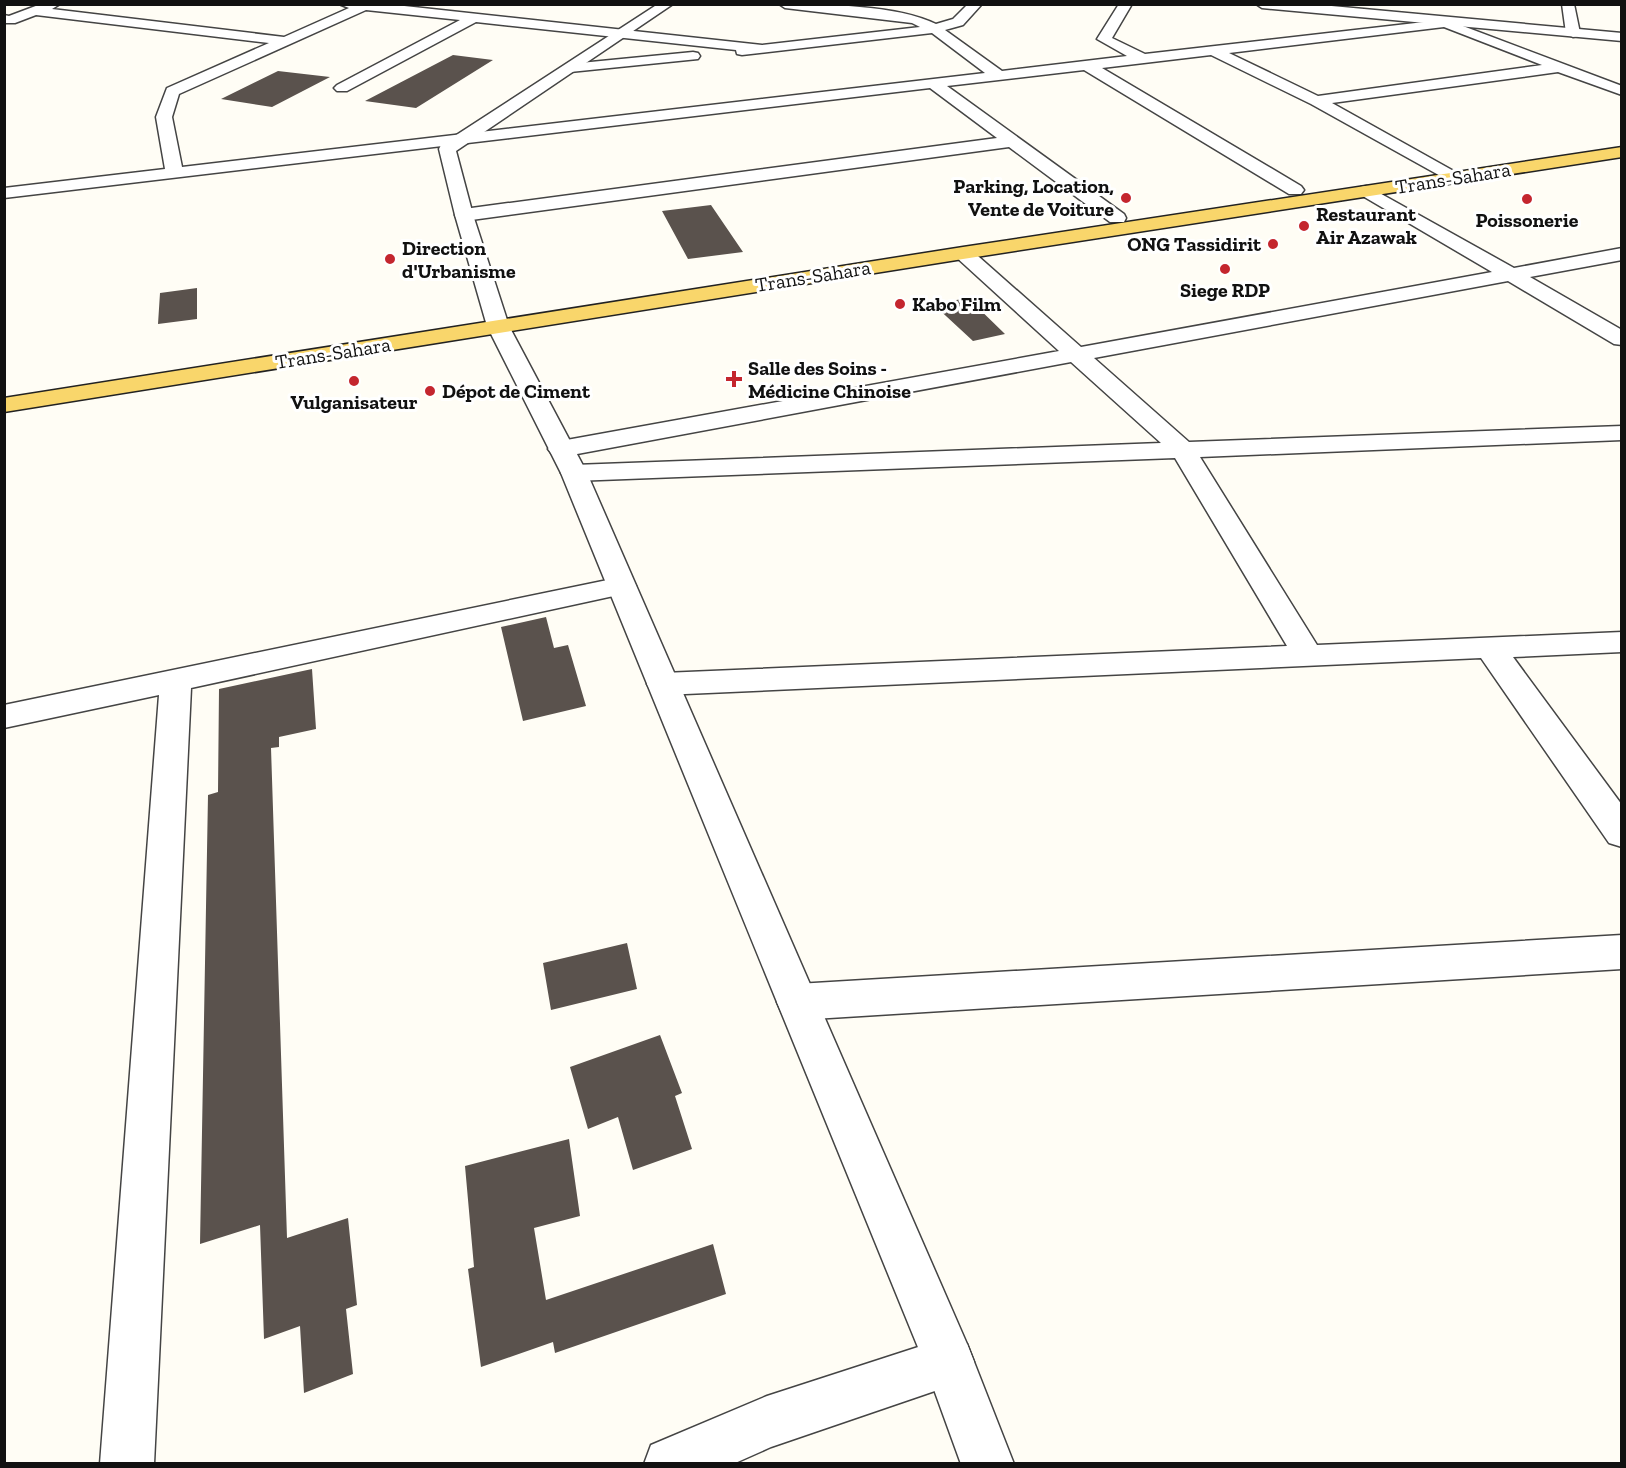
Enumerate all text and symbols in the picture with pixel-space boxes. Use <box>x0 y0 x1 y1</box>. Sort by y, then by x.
street label: Trans-Sahara <box>1394 157 1513 199</box>
place label: Parking, Location, Vente de Voiture <box>953 174 1114 221</box>
marker: Parking, Location, Vente de Voiture <box>1119 191 1133 205</box>
marker: Poissonerie <box>1520 192 1534 206</box>
place label: Restaurant Air Azawak <box>1316 202 1417 249</box>
place label: Poissonerie <box>1476 208 1579 232</box>
marker: Restaurant Air Azawak <box>1297 219 1311 233</box>
place label: ONG Tassidirit <box>1127 232 1262 256</box>
place label: Direction d'Urbanisme <box>402 236 516 283</box>
marker: ONG Tassidirit <box>1266 237 1280 251</box>
marker: Direction d'Urbanisme <box>383 252 397 266</box>
street label: Trans-Sahara <box>754 255 873 297</box>
marker: Siege RDP <box>1218 262 1232 276</box>
place label: Siege RDP <box>1180 278 1270 302</box>
place label: Kabo Film <box>912 292 1002 316</box>
marker: Kabo Film <box>893 297 907 311</box>
street label: Trans-Sahara <box>274 332 393 374</box>
place label: Salle des Soins - Médicine Chinoise <box>748 356 911 403</box>
marker: Salle des Soins - Médicine Chinoise <box>725 370 743 388</box>
marker: Vulganisateur <box>347 374 361 388</box>
place label: Dépot de Ciment <box>442 379 591 403</box>
marker: Dépot de Ciment <box>423 384 437 398</box>
place label: Vulganisateur <box>290 390 418 414</box>

